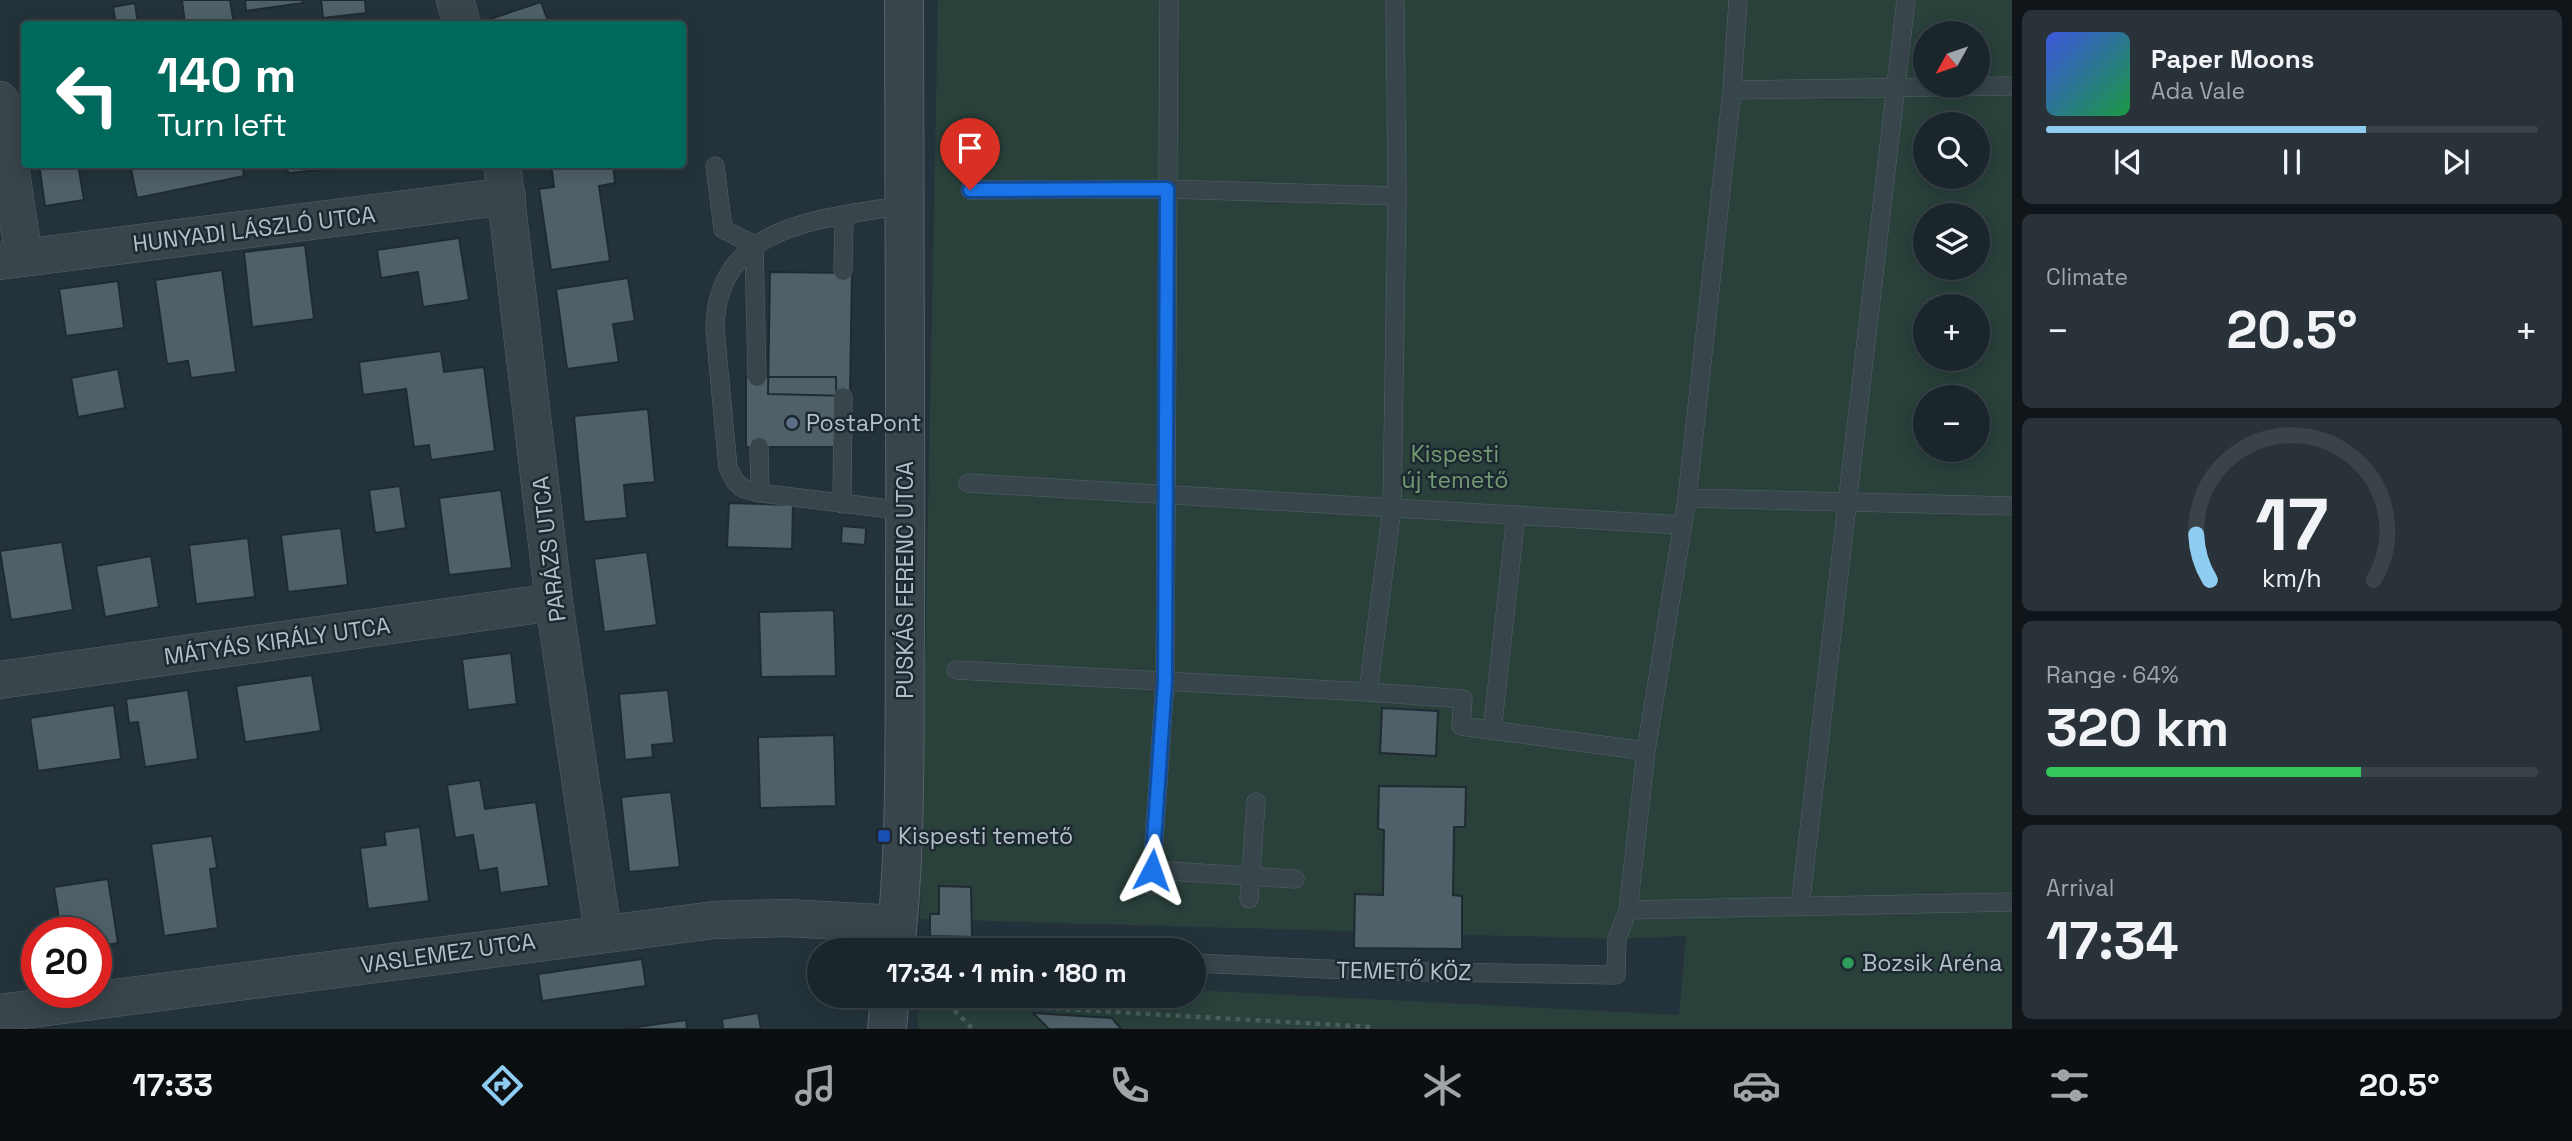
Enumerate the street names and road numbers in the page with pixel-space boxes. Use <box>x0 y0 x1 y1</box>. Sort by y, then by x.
street label: HUNYADI LÁSZLÓ UTCA <box>131 199 377 259</box>
street label: PUSKÁS FERENC UTCA <box>890 461 920 699</box>
street label: PARÁZS UTCA <box>525 475 573 623</box>
street label: MÁTYÁS KIRÁLY UTCA <box>162 610 392 672</box>
street label: VASLEMEZ UTCA <box>359 926 537 980</box>
street label: TEMETŐ KÖZ <box>1336 955 1472 987</box>

